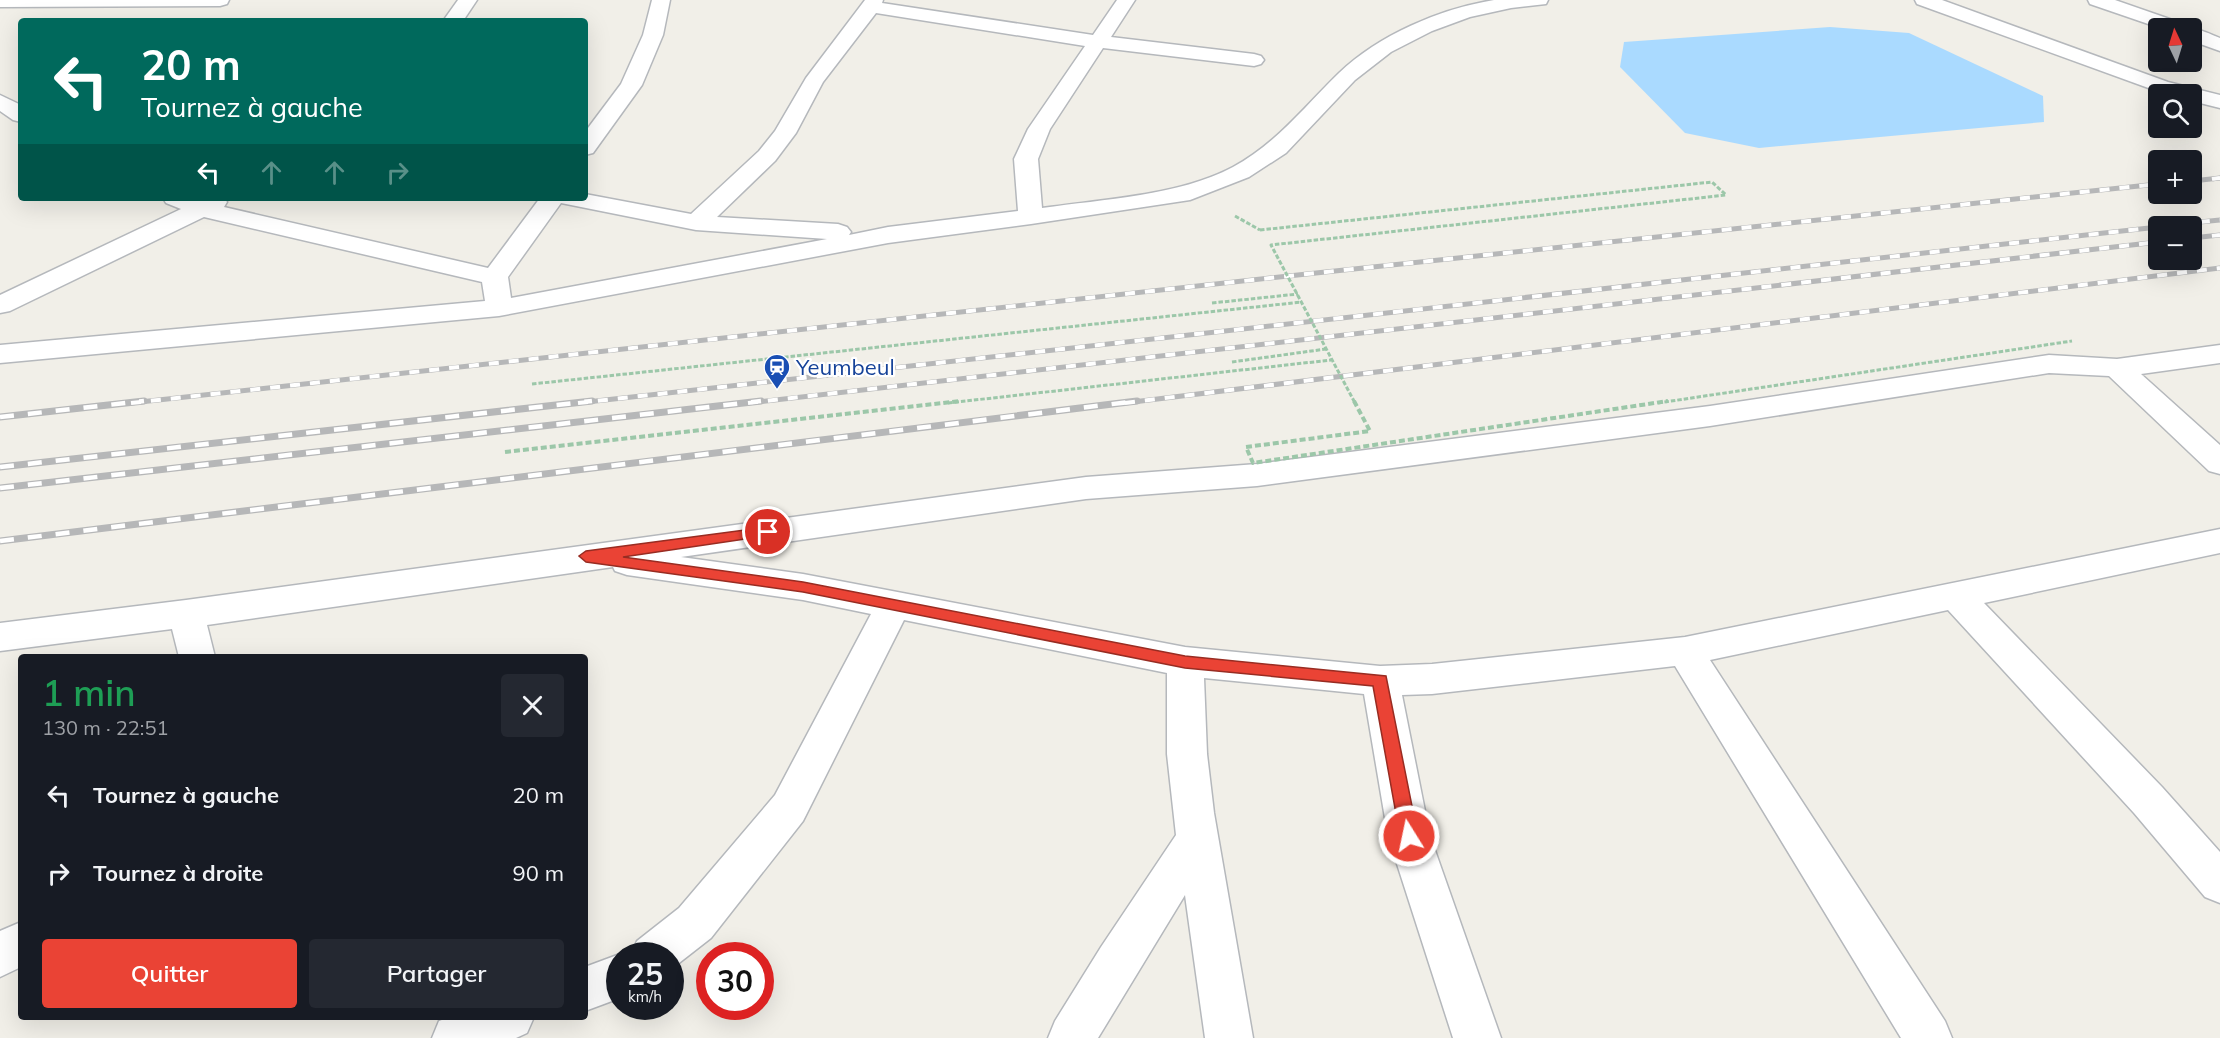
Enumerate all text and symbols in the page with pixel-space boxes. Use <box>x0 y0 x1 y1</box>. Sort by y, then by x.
north arrow <box>2148 18 2202 72</box>
map controls <box>2148 18 2202 270</box>
text: 20 m <box>141 38 241 91</box>
icon: left <box>42 42 120 120</box>
button: search <box>2148 84 2202 138</box>
text: Tournez à gauche <box>141 90 363 124</box>
button: + <box>2148 150 2202 204</box>
icon: left <box>192 156 225 189</box>
icon: ahead <box>255 156 288 189</box>
icon: ahead <box>318 156 351 189</box>
icon: right <box>381 156 414 189</box>
button: − <box>2148 216 2202 270</box>
station icon: Yeumbeul <box>762 352 792 390</box>
place label: Yeumbeul <box>795 353 895 381</box>
pin <box>742 506 793 557</box>
icon: arrive <box>751 515 784 548</box>
text: 1 min <box>42 670 136 715</box>
button: close <box>501 674 564 737</box>
text: 130 m · 22:51 <box>42 715 168 740</box>
icon: left <box>42 779 75 812</box>
text: Tournez à gauche <box>93 781 279 809</box>
text: 20 m <box>513 781 564 809</box>
position arrow <box>1377 804 1441 868</box>
icon: right <box>42 857 75 890</box>
text: Tournez à droite <box>93 859 263 887</box>
text: 90 m <box>513 859 564 887</box>
button: Quitter <box>42 939 297 1008</box>
button: Partager <box>309 939 564 1008</box>
speed limit sign: 30 <box>696 942 774 1020</box>
text: 25 <box>627 955 663 993</box>
text: km/h <box>628 987 662 1006</box>

